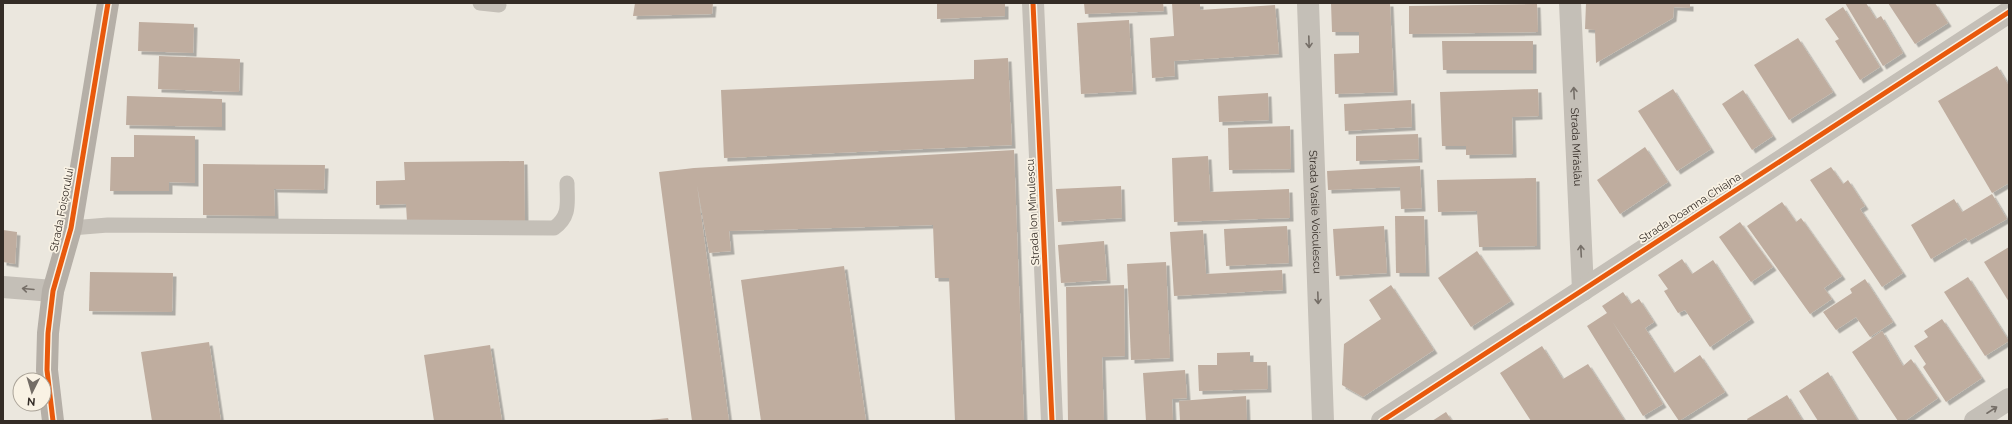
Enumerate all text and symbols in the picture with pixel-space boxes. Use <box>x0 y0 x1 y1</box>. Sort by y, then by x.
one-way arrow <box>1305 35 1313 48</box>
one-way arrow <box>1570 87 1577 100</box>
street label: Strada Mirăslău <box>1568 107 1585 186</box>
street label: Strada Vasile Voiculescu <box>1307 150 1324 274</box>
street label: Strada Ion Minulescu <box>1024 158 1042 266</box>
street label: Strada Foișorului <box>48 167 76 253</box>
street label: Strada Doamna Chiajna <box>1637 170 1743 246</box>
one-way arrow <box>1577 245 1584 258</box>
one-way arrow <box>22 286 35 293</box>
one-way arrow <box>1315 291 1322 304</box>
north arrow <box>12 372 52 412</box>
text: N <box>26 395 36 408</box>
one-way arrow <box>1986 406 1997 414</box>

